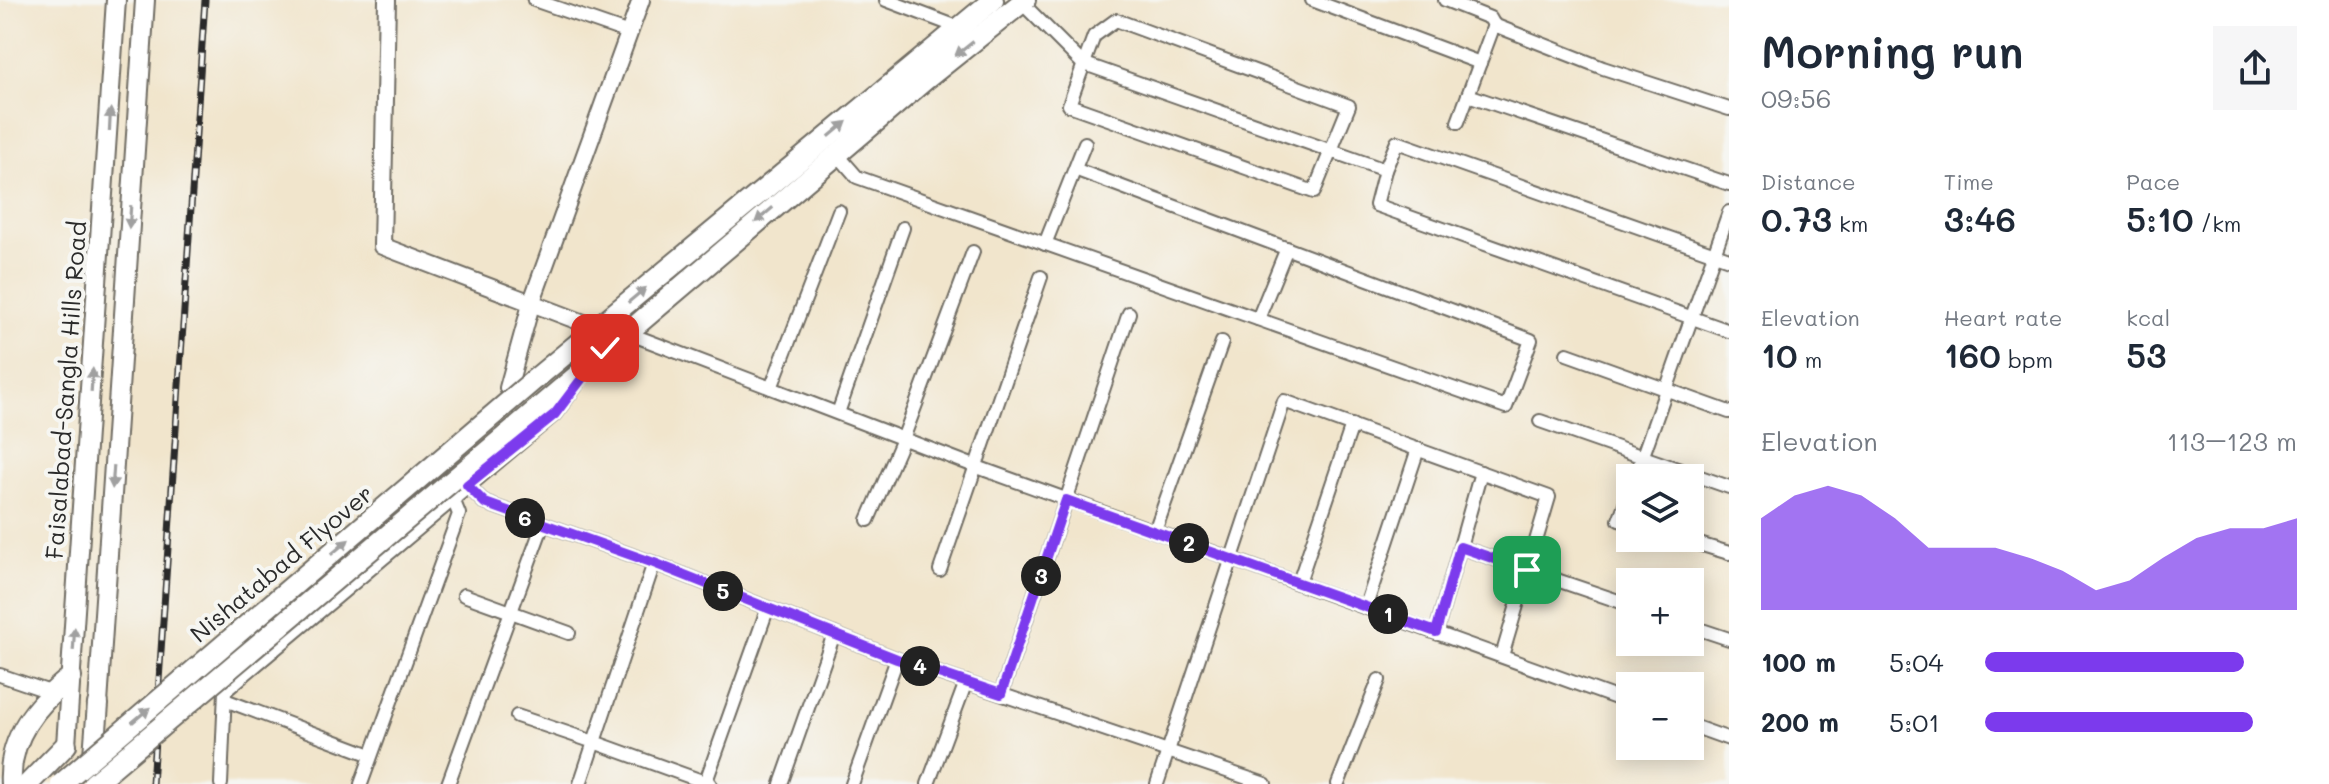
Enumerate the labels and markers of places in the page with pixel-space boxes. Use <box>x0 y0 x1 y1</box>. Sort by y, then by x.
pin <box>571 314 639 382</box>
pin: 6 <box>505 498 545 538</box>
pin: 2 <box>1169 523 1209 563</box>
pin <box>1493 536 1561 604</box>
pin: 3 <box>1021 556 1061 596</box>
pin: 5 <box>703 571 743 611</box>
pin: 1 <box>1368 594 1408 634</box>
pin: 4 <box>900 646 940 686</box>

